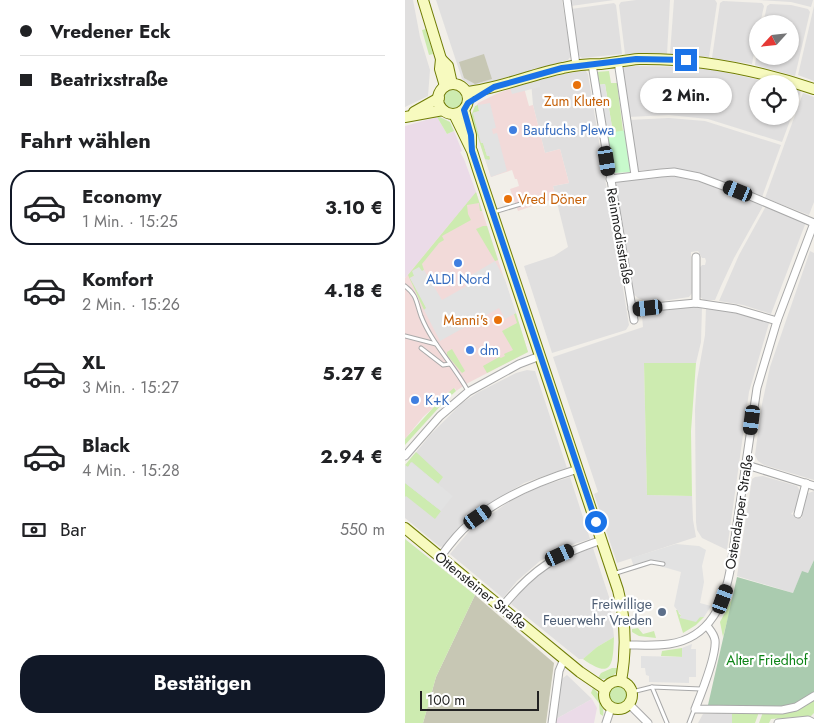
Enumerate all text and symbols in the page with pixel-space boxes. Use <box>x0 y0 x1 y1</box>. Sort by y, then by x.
north arrow <box>749 15 799 65</box>
map controls <box>749 15 799 125</box>
text: Vredener Eck <box>50 18 171 45</box>
route end <box>675 49 697 71</box>
text: Beatrixstraße <box>50 66 168 93</box>
button: locate <box>749 75 799 125</box>
callout: 2 Min. <box>640 78 732 112</box>
marker: Zum Kluten <box>571 79 583 91</box>
text: 2 Min. <box>662 84 710 107</box>
place label: Zum Kluten <box>544 91 610 111</box>
place label: Baufuchs Plewa <box>523 120 614 140</box>
text: Fahrt wählen <box>20 124 151 156</box>
marker: Baufuchs Plewa <box>507 124 519 136</box>
car <box>597 145 616 177</box>
car <box>721 178 754 204</box>
text: Economy <box>82 183 162 210</box>
icon: car <box>22 185 67 230</box>
street label: Reinmodisstraße <box>602 186 638 286</box>
place label: Vred Döner <box>518 189 587 209</box>
marker: Vred Döner <box>502 193 514 205</box>
text: 3.10 € <box>325 194 383 221</box>
text: 1 Min. · 15:25 <box>82 210 178 233</box>
marker: ALDI Nord <box>452 257 464 269</box>
text: Komfort <box>82 266 153 293</box>
icon: car <box>22 268 67 313</box>
place label: ALDI Nord <box>426 269 490 289</box>
text: 4.18 € <box>324 277 383 304</box>
text: 2 Min. · 15:26 <box>82 293 180 316</box>
car <box>632 299 663 317</box>
place label: Manni's <box>443 310 488 330</box>
marker: Manni's <box>492 314 504 326</box>
place label: dm <box>480 340 499 360</box>
marker: dm <box>464 344 476 356</box>
text: XL <box>82 349 105 376</box>
icon: car <box>22 351 67 396</box>
text: 5.27 € <box>323 360 383 387</box>
text: 3 Min. · 15:27 <box>82 376 179 399</box>
place label: K+K <box>425 390 450 410</box>
marker: K+K <box>409 394 421 406</box>
car <box>742 404 761 436</box>
text: Black <box>82 432 130 459</box>
icon: car <box>22 434 67 479</box>
text: 2.94 € <box>320 443 383 470</box>
street label: Ostendarper Straße <box>720 453 758 571</box>
text: 4 Min. · 15:28 <box>82 459 180 482</box>
car <box>461 502 494 532</box>
route start <box>585 511 607 533</box>
icon: cash <box>20 516 48 544</box>
text: Bar <box>60 516 86 543</box>
text: 550 m <box>340 518 385 541</box>
car <box>543 542 576 568</box>
street label: Ottensteiner Straße <box>431 547 531 633</box>
car <box>710 582 735 616</box>
place label: Freiwillige Feuerwehr Vreden <box>543 594 652 630</box>
marker: Freiwillige Feuerwehr Vreden <box>656 606 668 618</box>
park label: Alter Friedhof <box>726 650 809 670</box>
button: Bestätigen <box>20 655 385 713</box>
scale bar <box>420 688 539 711</box>
text: 100 m <box>427 690 465 710</box>

